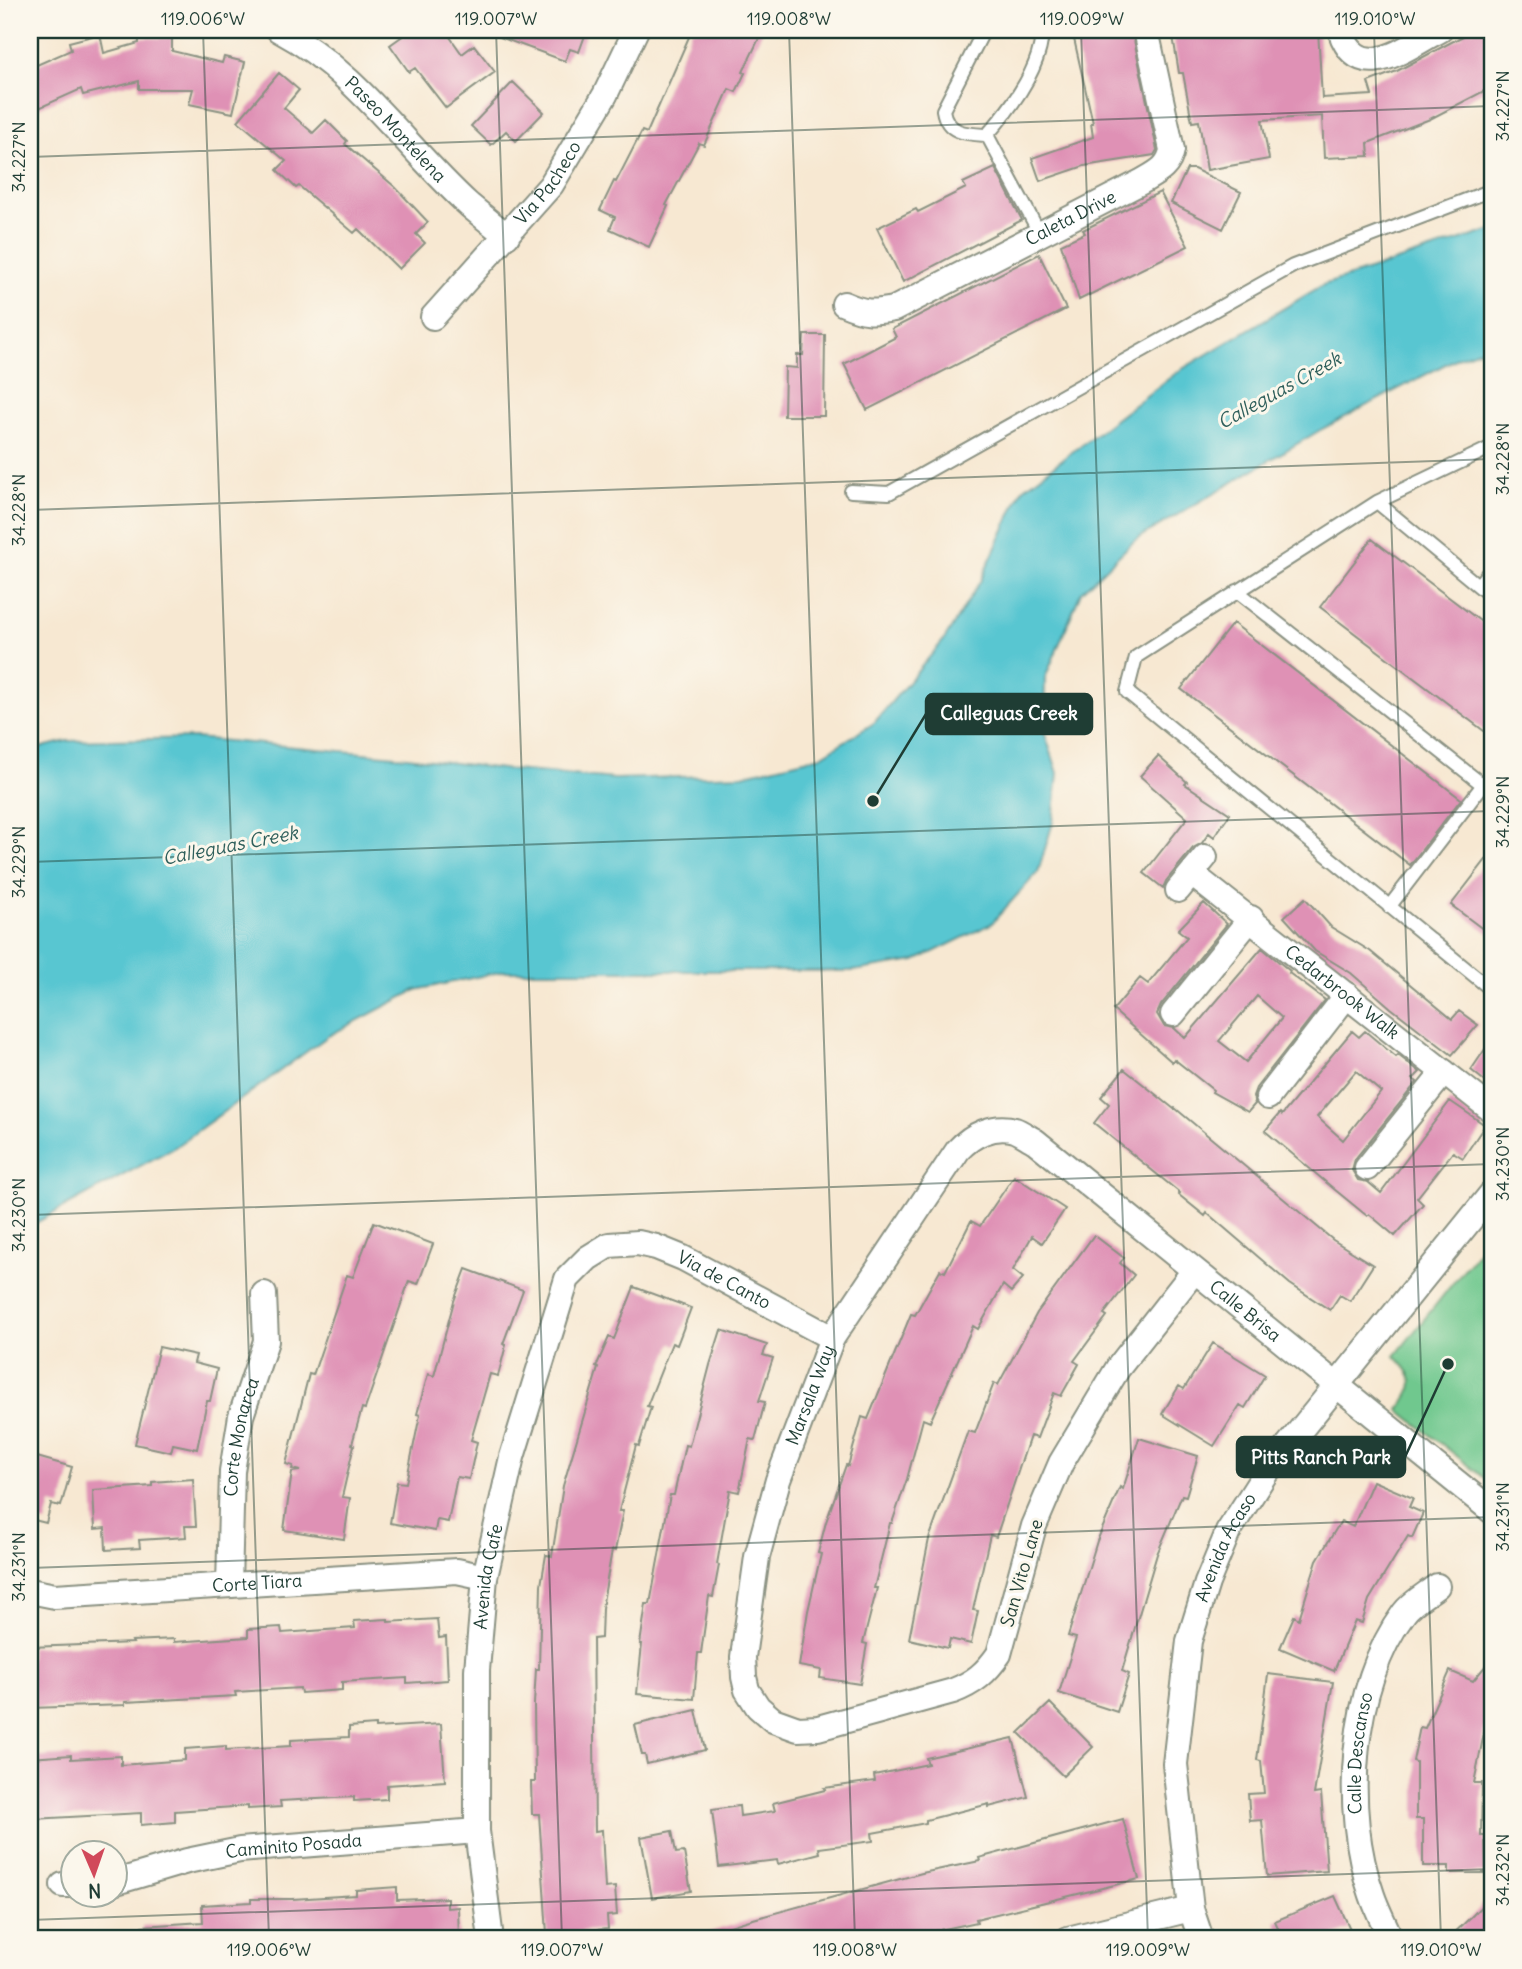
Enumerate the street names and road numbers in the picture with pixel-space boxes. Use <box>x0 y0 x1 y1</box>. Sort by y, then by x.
street label: Paseo Montelena <box>340 71 451 187</box>
street label: Via Pacheco <box>509 136 586 229</box>
street label: Caleta Drive <box>1021 185 1120 251</box>
street label: Cedarbrook Walk <box>1281 940 1404 1044</box>
street label: Via de Canto <box>673 1245 775 1314</box>
street label: Calle Brisa <box>1205 1275 1286 1347</box>
street label: Marsala Way <box>780 1342 839 1448</box>
street label: Corte Monarca <box>219 1375 264 1497</box>
street label: Avenida Acaso <box>1190 1488 1261 1605</box>
street label: San Vito Lane <box>995 1516 1048 1629</box>
street label: Avenida Cafe <box>469 1522 508 1630</box>
street label: Corte Tiara <box>211 1569 303 1597</box>
street label: Calle Descanso <box>1343 1689 1378 1815</box>
street label: Caminito Posada <box>223 1828 363 1864</box>

